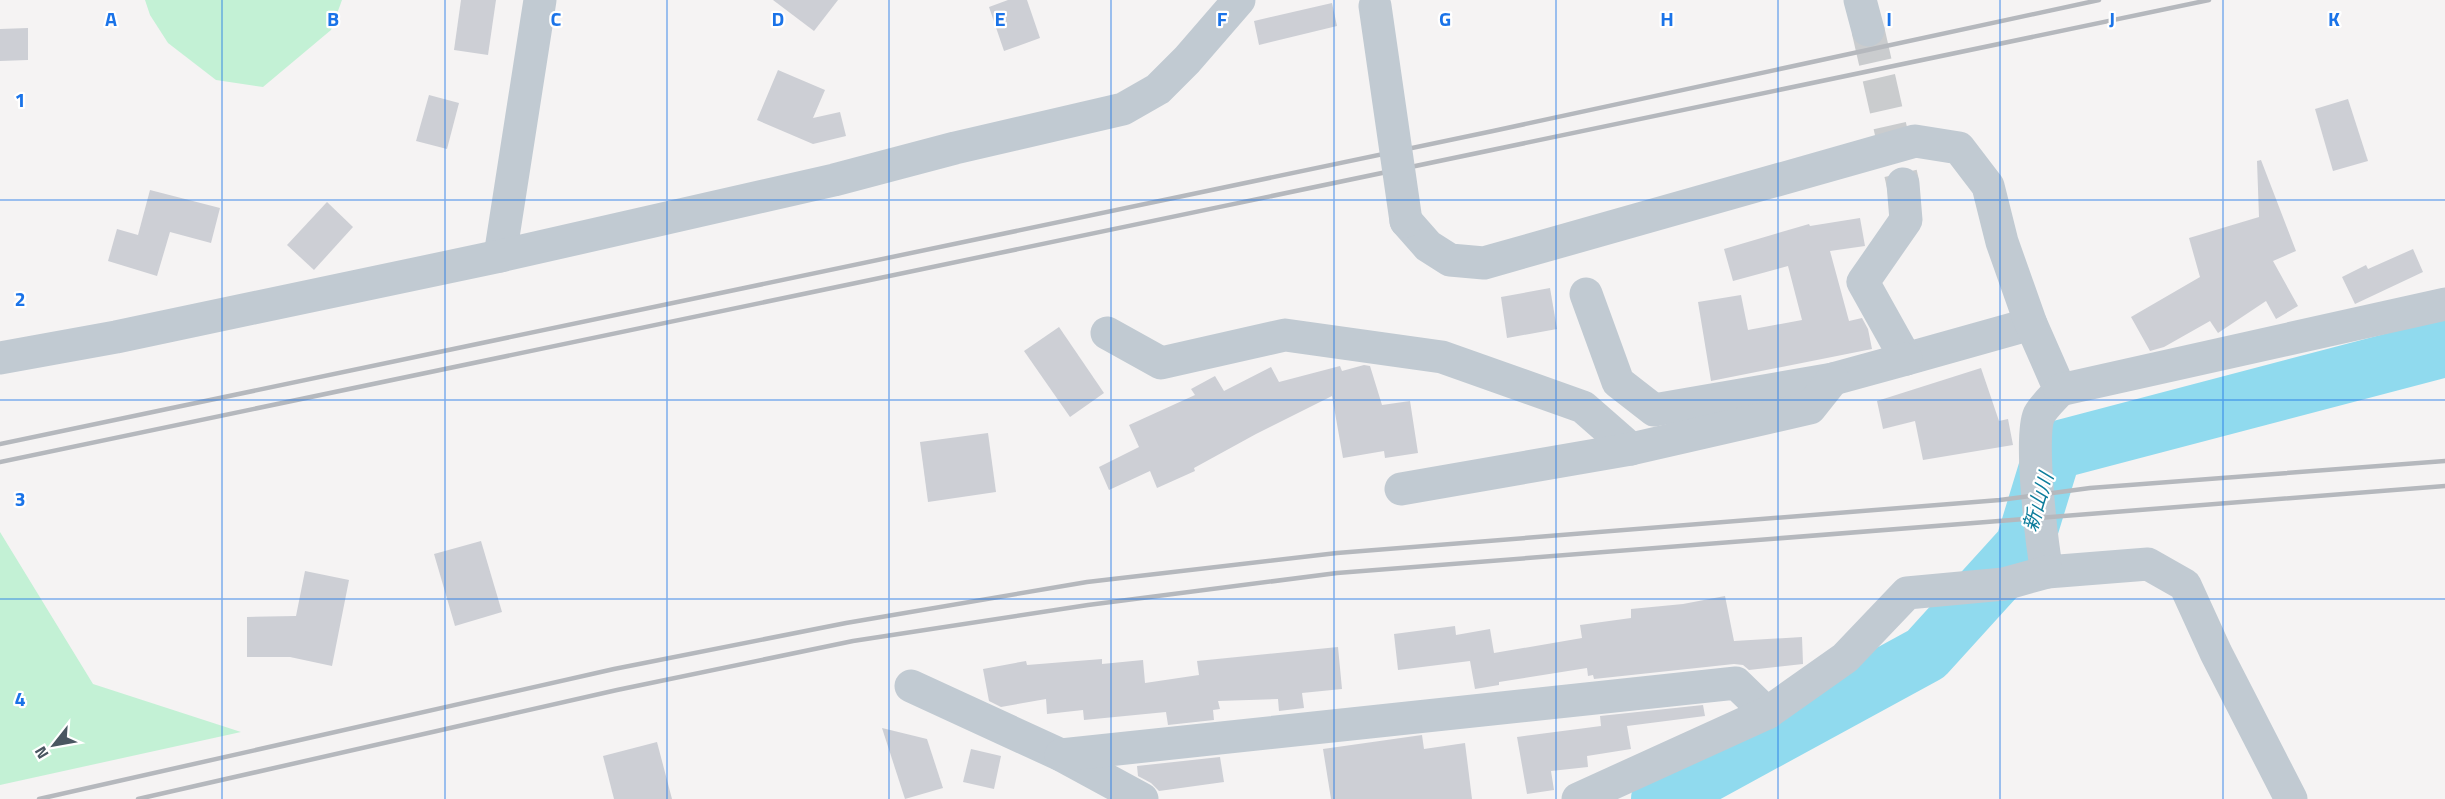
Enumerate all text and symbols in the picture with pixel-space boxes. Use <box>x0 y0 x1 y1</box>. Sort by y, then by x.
text: A <box>105 3 117 34</box>
text: B <box>327 3 339 34</box>
text: C <box>551 3 562 34</box>
text: D <box>772 3 784 34</box>
text: E <box>994 3 1006 34</box>
text: F <box>1217 3 1228 34</box>
text: G <box>1439 3 1451 34</box>
text: H <box>1660 3 1674 34</box>
text: I <box>1886 3 1892 34</box>
text: J <box>2109 3 2115 34</box>
text: K <box>2328 3 2340 34</box>
text: 1 <box>14 84 26 115</box>
text: 2 <box>14 283 26 314</box>
water label: 新山川 <box>2014 467 2062 535</box>
text: 3 <box>14 483 26 514</box>
text: 4 <box>14 683 26 714</box>
north arrow <box>24 715 84 775</box>
text: N <box>28 742 54 764</box>

